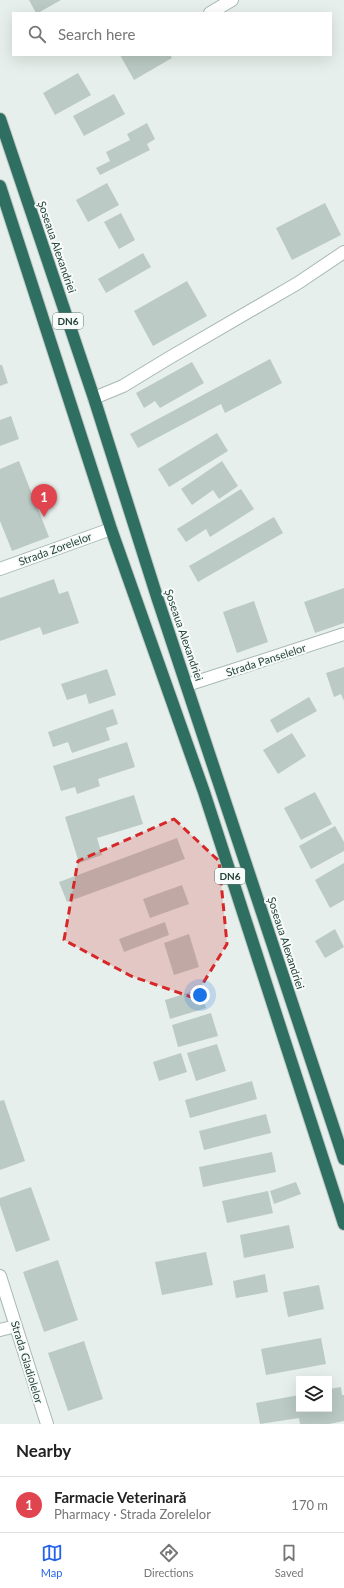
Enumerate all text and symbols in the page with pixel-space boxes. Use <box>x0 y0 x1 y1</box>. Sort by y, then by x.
search box <box>12 12 332 56</box>
icon: search <box>26 23 48 45</box>
text: Search here <box>58 25 135 43</box>
street label: Șoseaua Alexandriei <box>36 199 79 295</box>
road number: DN6 <box>53 313 83 329</box>
pin: 1 <box>31 484 57 517</box>
street label: Strada Zorelelor <box>16 529 93 568</box>
street label: Șoseaua Alexandriei <box>163 587 206 683</box>
street label: Strada Panselelor <box>224 640 307 679</box>
road number: DN6 <box>215 868 245 884</box>
street label: Șoseaua Alexandriei <box>265 895 308 991</box>
your location <box>190 985 210 1005</box>
street label: Strada Gladiolelor <box>9 1319 46 1405</box>
map controls <box>296 1376 332 1412</box>
button: layers <box>296 1376 332 1412</box>
text: Nearby <box>16 1440 71 1461</box>
text: Farmacie Veterinară <box>54 1488 186 1506</box>
text: 1 <box>25 1497 33 1513</box>
text: 170 m <box>291 1497 328 1513</box>
text: Pharmacy · Strada Zorelelor <box>54 1506 211 1522</box>
tab: Map <box>41 1542 63 1579</box>
tab: Directions <box>144 1542 193 1579</box>
tab: Saved <box>275 1542 303 1579</box>

